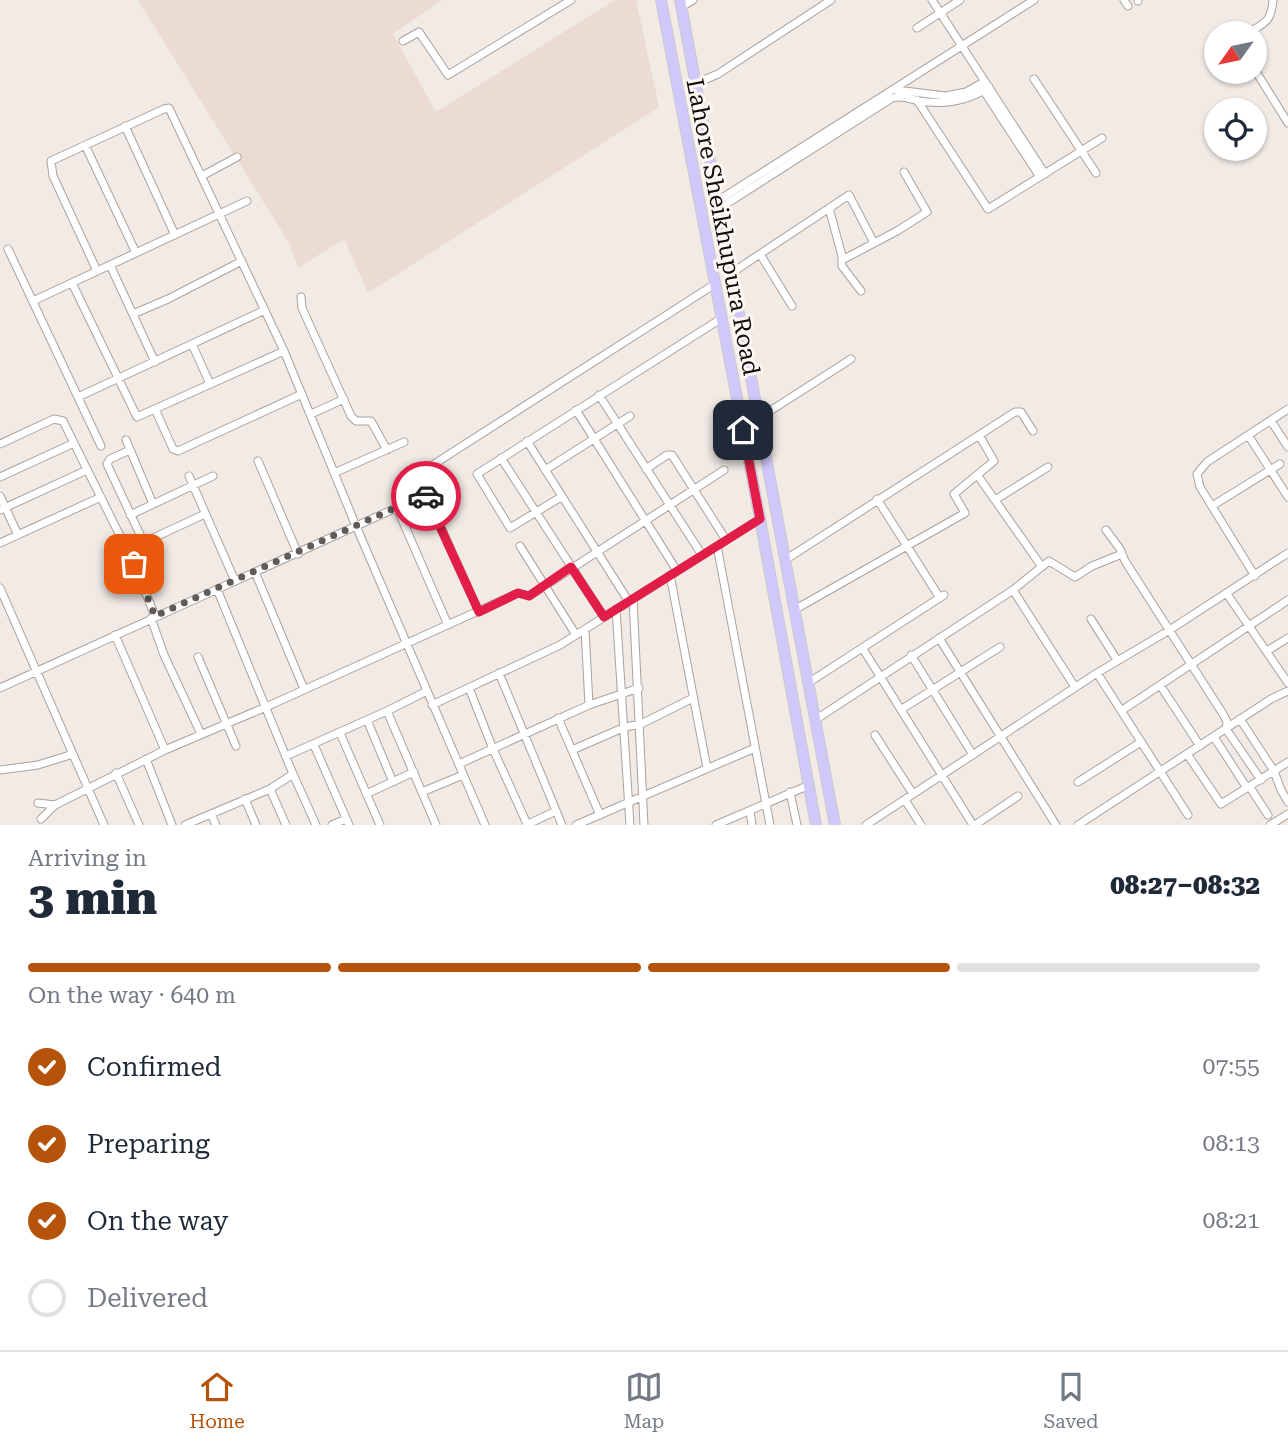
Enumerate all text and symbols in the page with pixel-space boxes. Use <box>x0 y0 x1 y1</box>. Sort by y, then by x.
north arrow <box>1204 21 1267 84</box>
map controls <box>1204 21 1267 161</box>
street label: Lahore Sheikhupura Road <box>680 76 766 378</box>
button: locate <box>1204 98 1267 161</box>
pin <box>713 400 773 460</box>
icon: home <box>724 411 762 449</box>
courier <box>391 461 461 531</box>
icon: car <box>407 477 445 515</box>
pin <box>104 534 164 594</box>
icon: bag <box>115 545 153 583</box>
text: Arriving in <box>28 845 147 872</box>
text: 08:27–08:32 <box>1110 870 1260 900</box>
text: 3 min <box>28 871 157 925</box>
text: On the way · 640 m <box>28 982 236 1009</box>
icon: check <box>28 1048 66 1086</box>
text: Confirmed <box>87 1052 222 1082</box>
text: 07:55 <box>1203 1053 1260 1080</box>
icon: check <box>28 1125 66 1163</box>
text: Preparing <box>87 1129 210 1159</box>
text: 08:13 <box>1203 1130 1260 1157</box>
icon: check <box>28 1202 66 1240</box>
text: On the way <box>87 1206 228 1236</box>
text: 08:21 <box>1203 1207 1260 1234</box>
text: Delivered <box>87 1283 208 1313</box>
tab: Home <box>190 1368 245 1433</box>
tab: Map <box>624 1368 664 1433</box>
tab: Saved <box>1043 1368 1098 1433</box>

